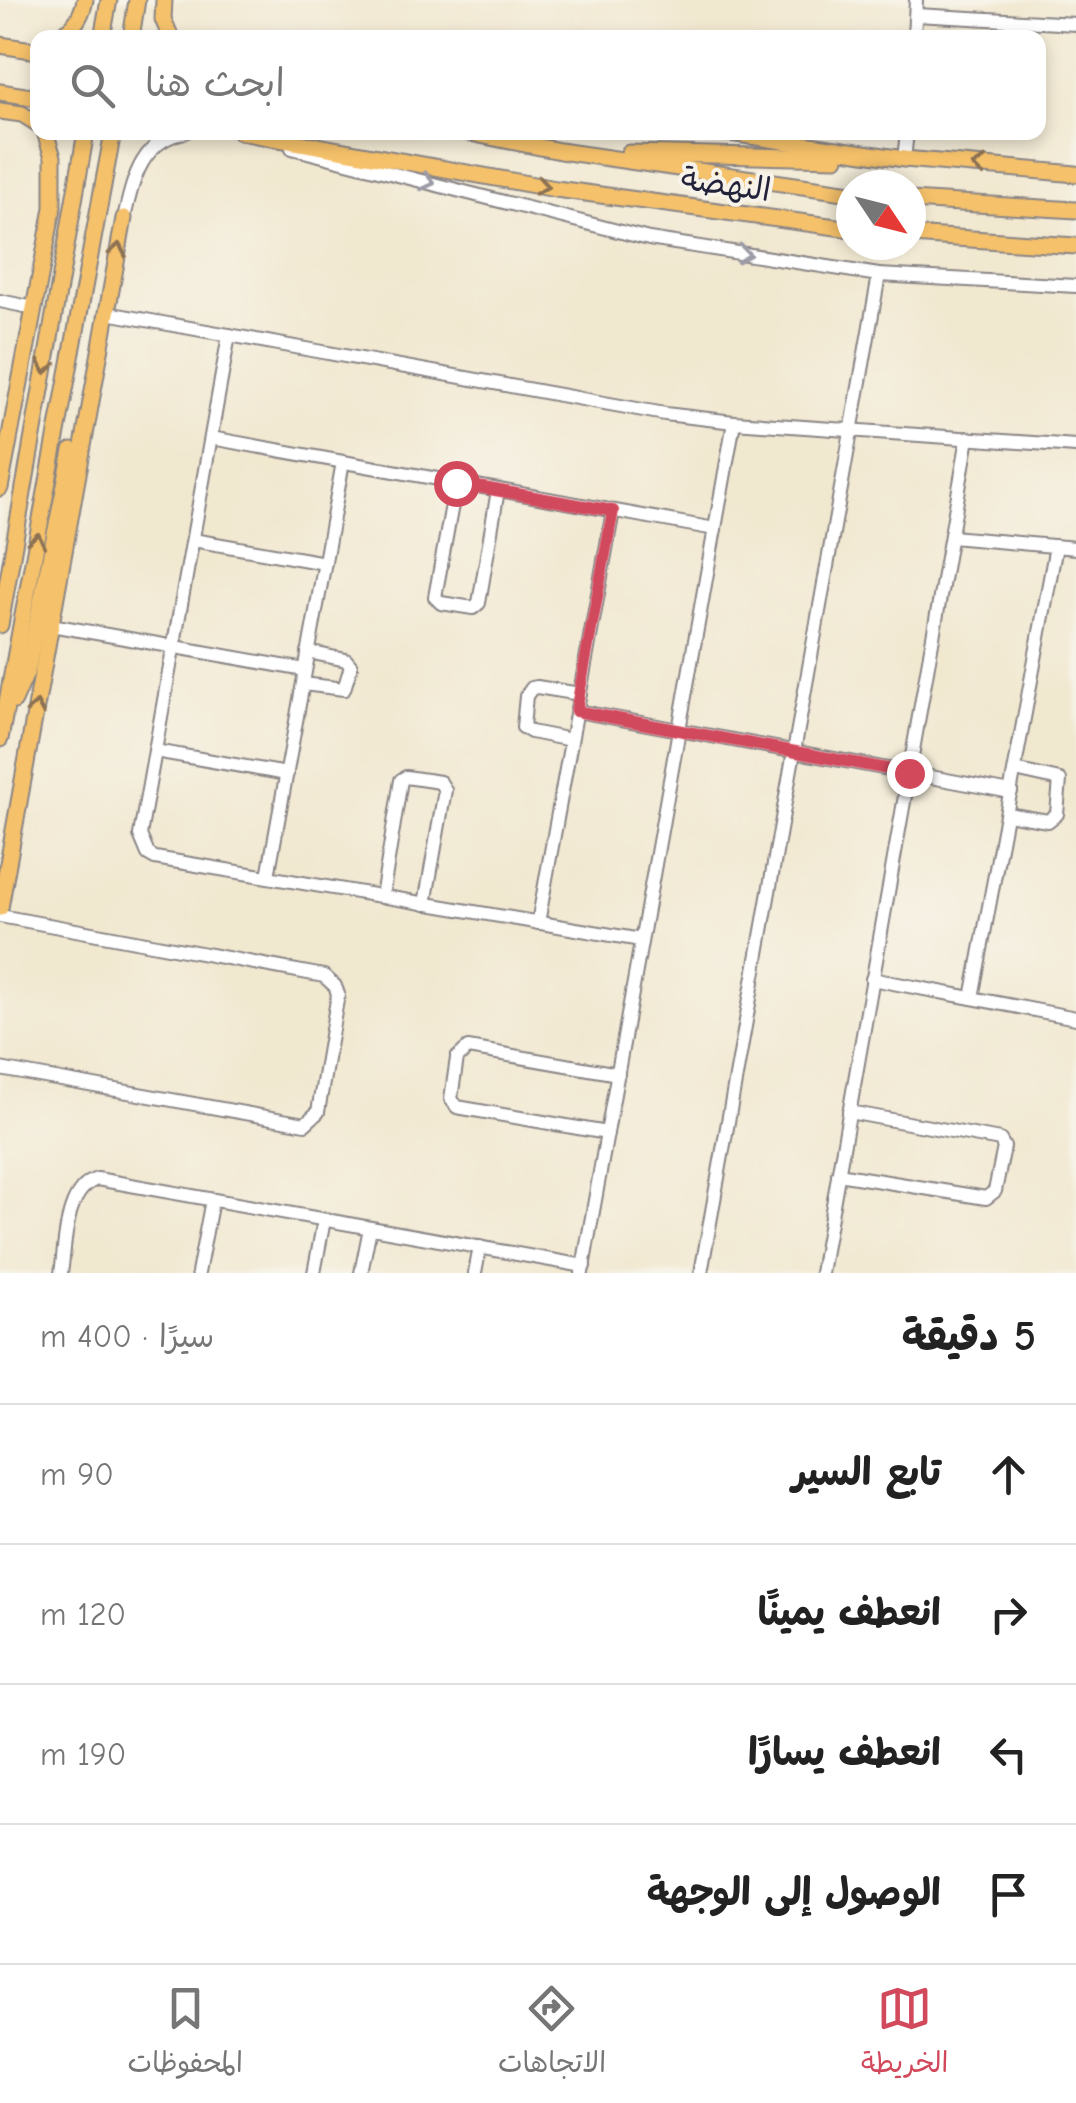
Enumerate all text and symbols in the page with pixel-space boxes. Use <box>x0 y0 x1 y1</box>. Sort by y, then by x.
search box <box>30 30 1046 140</box>
icon: search <box>65 58 120 113</box>
text: ابحث هنا <box>145 62 285 106</box>
one-way arrow <box>970 155 986 177</box>
street label: النهضة <box>679 160 773 209</box>
north arrow <box>836 170 926 260</box>
one-way arrow <box>419 171 436 192</box>
one-way arrow <box>534 175 551 196</box>
one-way arrow <box>107 242 128 259</box>
one-way arrow <box>736 242 753 263</box>
one-way arrow <box>36 358 57 375</box>
route start <box>434 461 480 507</box>
one-way arrow <box>26 532 47 548</box>
one-way arrow <box>25 700 46 716</box>
route end <box>887 751 933 797</box>
text: 5 دقيقة <box>902 1312 1036 1361</box>
text: سيرًا · 400 m <box>40 1318 214 1355</box>
icon: ahead <box>981 1447 1036 1502</box>
text: تابع السير <box>792 1451 941 1495</box>
text: 90 m <box>40 1456 114 1493</box>
icon: right <box>981 1587 1036 1642</box>
text: انعطف يمينًا <box>758 1591 941 1635</box>
text: 120 m <box>40 1596 126 1633</box>
icon: left <box>981 1727 1036 1782</box>
text: انعطف يسارًا <box>748 1731 941 1775</box>
text: 190 m <box>40 1736 126 1773</box>
icon: arrive <box>981 1867 1036 1922</box>
text: الوصول إلى الوجهة <box>647 1871 941 1915</box>
tab: المحفوظات <box>128 1981 243 2087</box>
tab: الاتجاهات <box>498 1981 606 2087</box>
tab: الخريطة <box>861 1981 948 2087</box>

